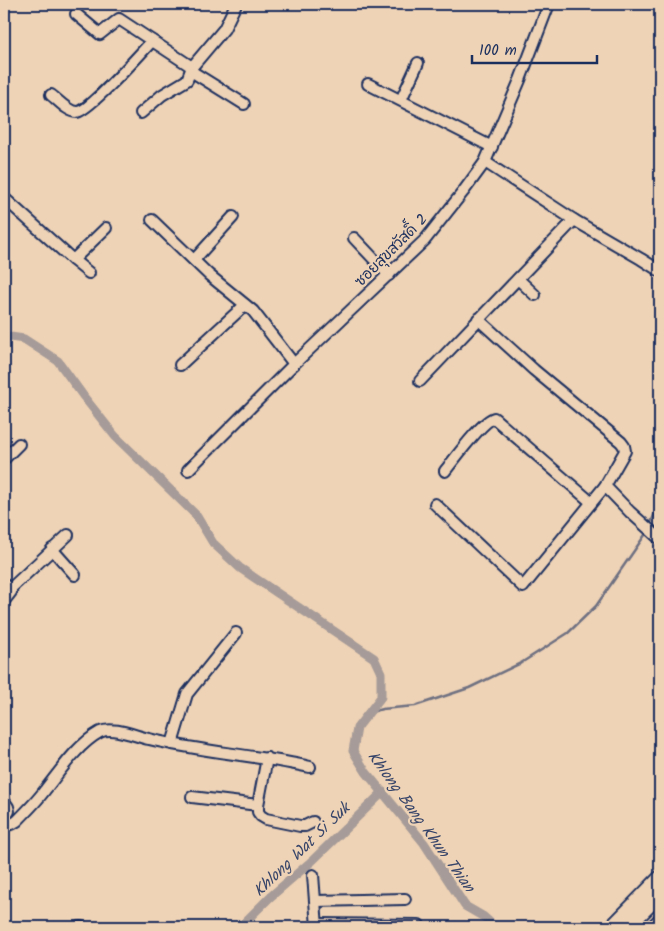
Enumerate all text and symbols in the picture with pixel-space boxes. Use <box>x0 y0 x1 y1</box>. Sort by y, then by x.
scale bar <box>472 32 596 64</box>
text: 100 m <box>479 39 517 63</box>
street label: ซอยสุขสวัสดิ์ 2 <box>347 206 434 293</box>
water label: Khlong Bang Khun Thian <box>361 746 482 899</box>
water label: Khlong Wat Si Suk <box>248 795 358 903</box>

